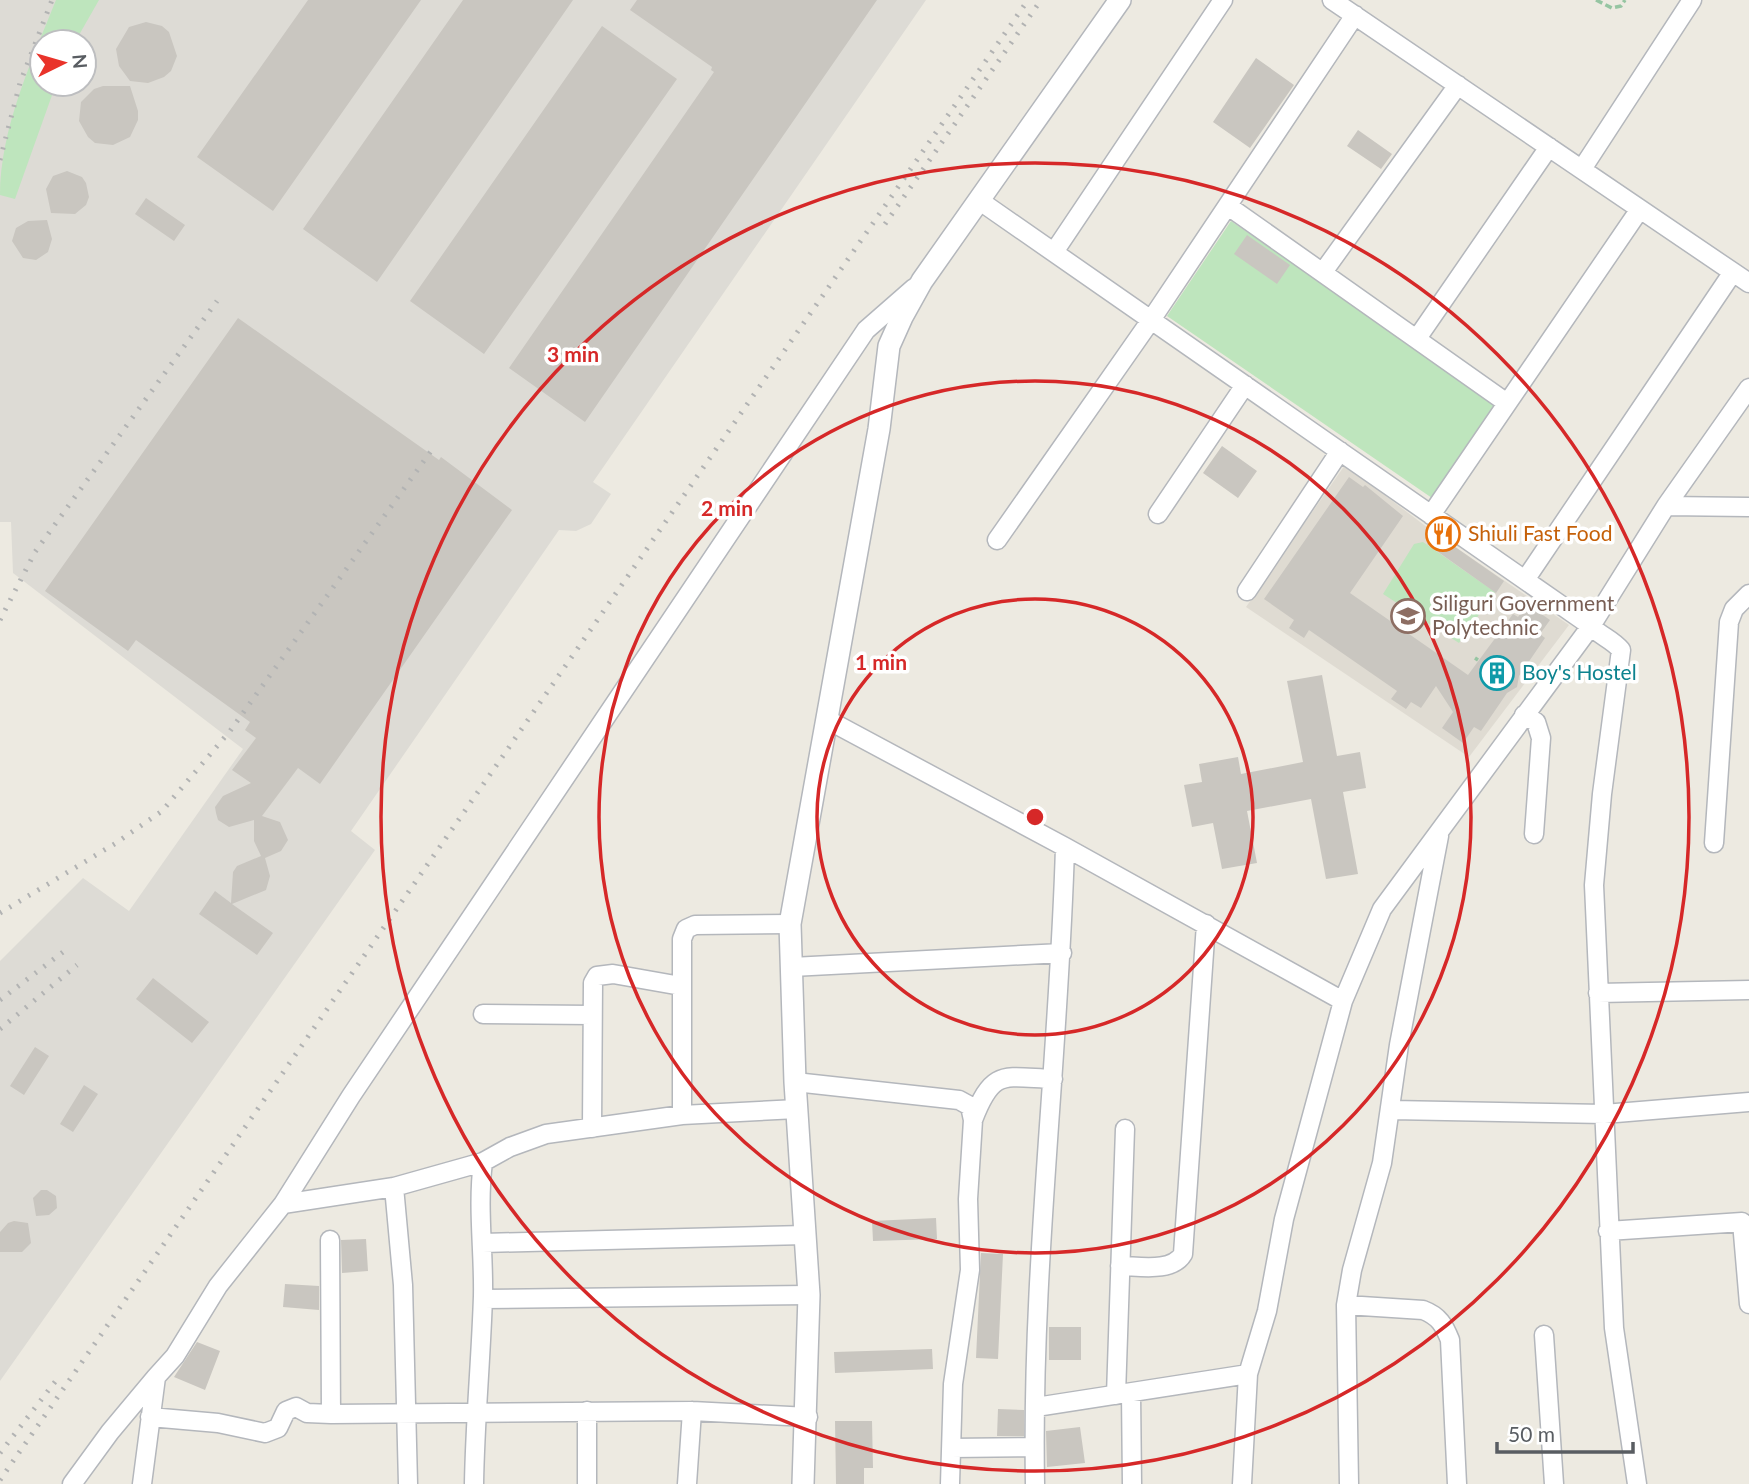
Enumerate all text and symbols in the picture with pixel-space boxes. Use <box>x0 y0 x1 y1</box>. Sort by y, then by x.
north arrow <box>28 28 98 98</box>
text: N <box>68 53 93 70</box>
text: 3 min <box>547 341 599 366</box>
text: 2 min <box>701 495 753 520</box>
restaurant icon: Shiuli Fast Food <box>1424 515 1462 553</box>
place label: Shiuli Fast Food <box>1468 520 1612 545</box>
place label: Siliguri Government Polytechnic <box>1432 590 1615 639</box>
school or university icon: Siliguri Government Polytechnic <box>1389 597 1427 635</box>
text: 1 min <box>855 649 907 674</box>
building icon: Boy's Hostel <box>1478 654 1516 692</box>
place label: Boy's Hostel <box>1522 659 1637 684</box>
centre of rings <box>1023 805 1047 829</box>
scale bar <box>1497 1410 1634 1454</box>
text: 50 m <box>1508 1421 1555 1446</box>

